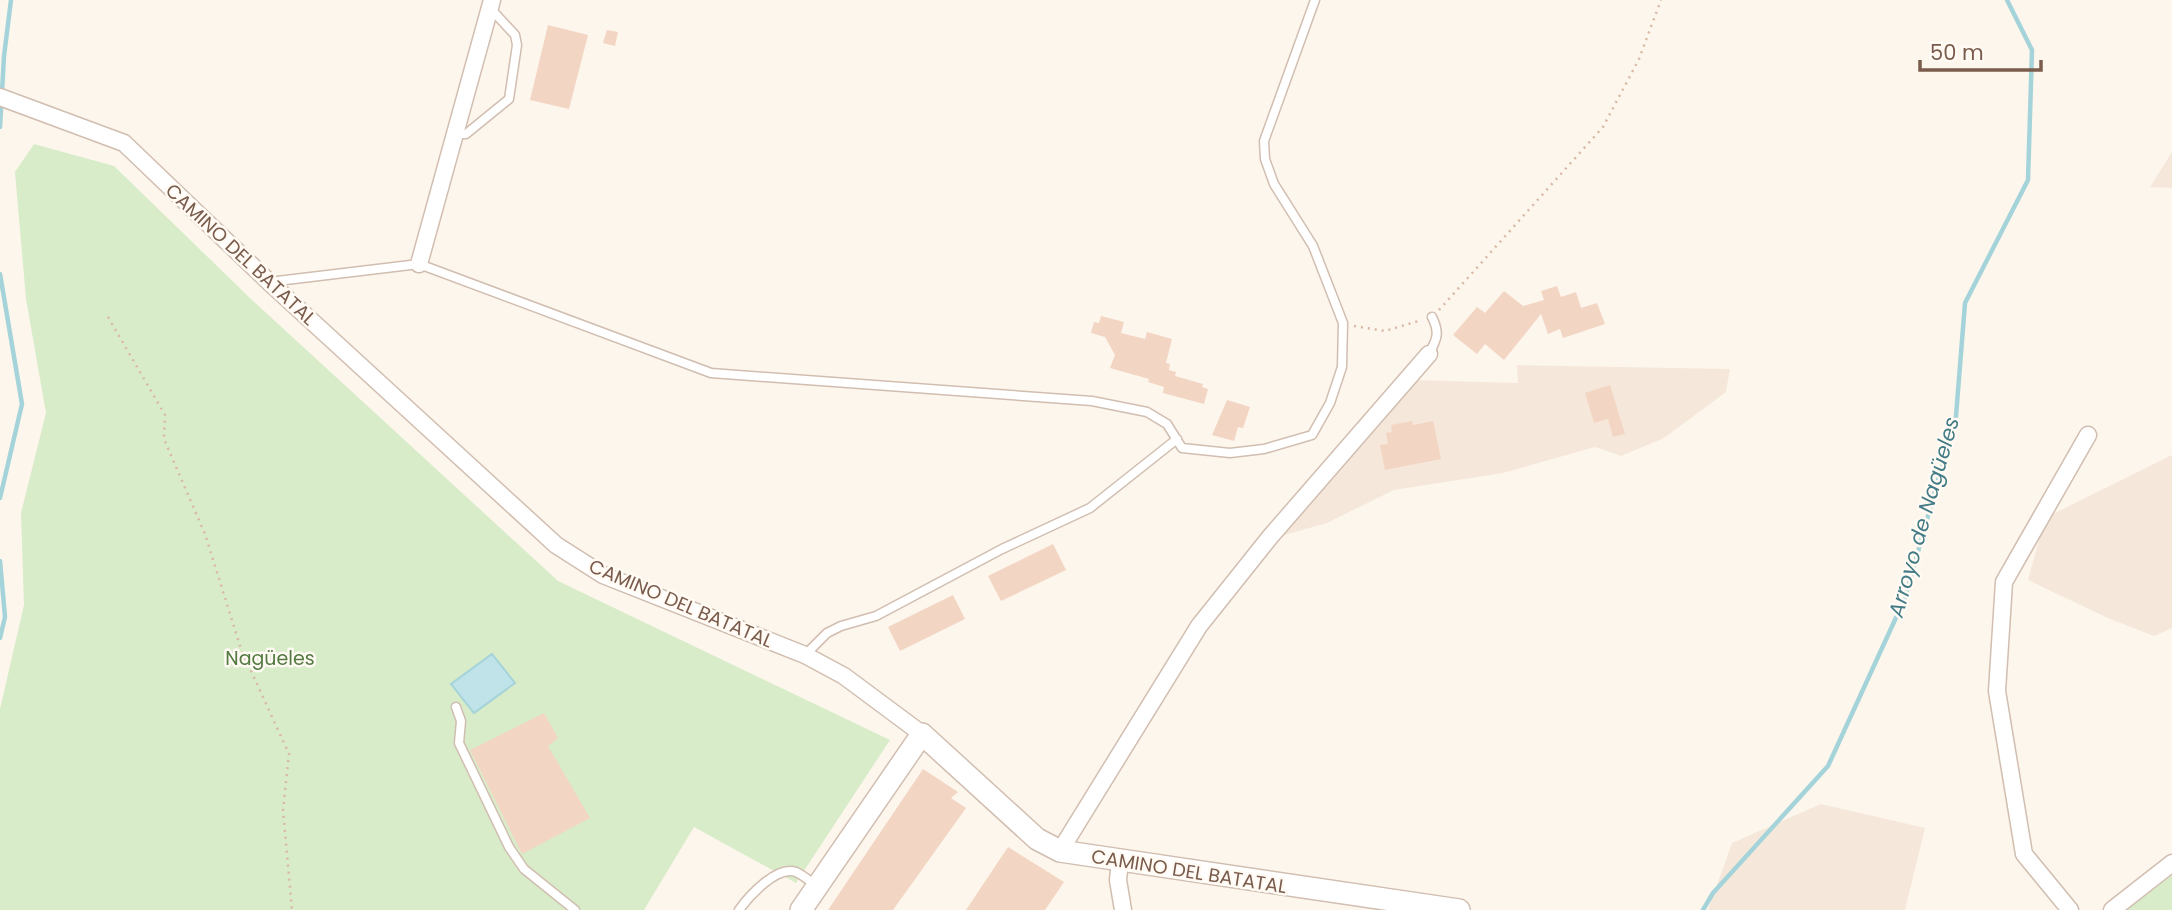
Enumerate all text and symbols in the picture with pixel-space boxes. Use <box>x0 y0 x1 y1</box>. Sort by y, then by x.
scale bar <box>1920 28 2041 72</box>
text: 50 m <box>1930 38 1984 67</box>
street label: CAMINO DEL BATATAL <box>159 177 322 331</box>
water label: Arroyo de Nagüeles <box>1881 413 1966 621</box>
street label: CAMINO DEL BATATAL <box>585 553 777 654</box>
park label: Nagüeles <box>225 645 315 672</box>
street label: CAMINO DEL BATATAL <box>1089 843 1288 900</box>

